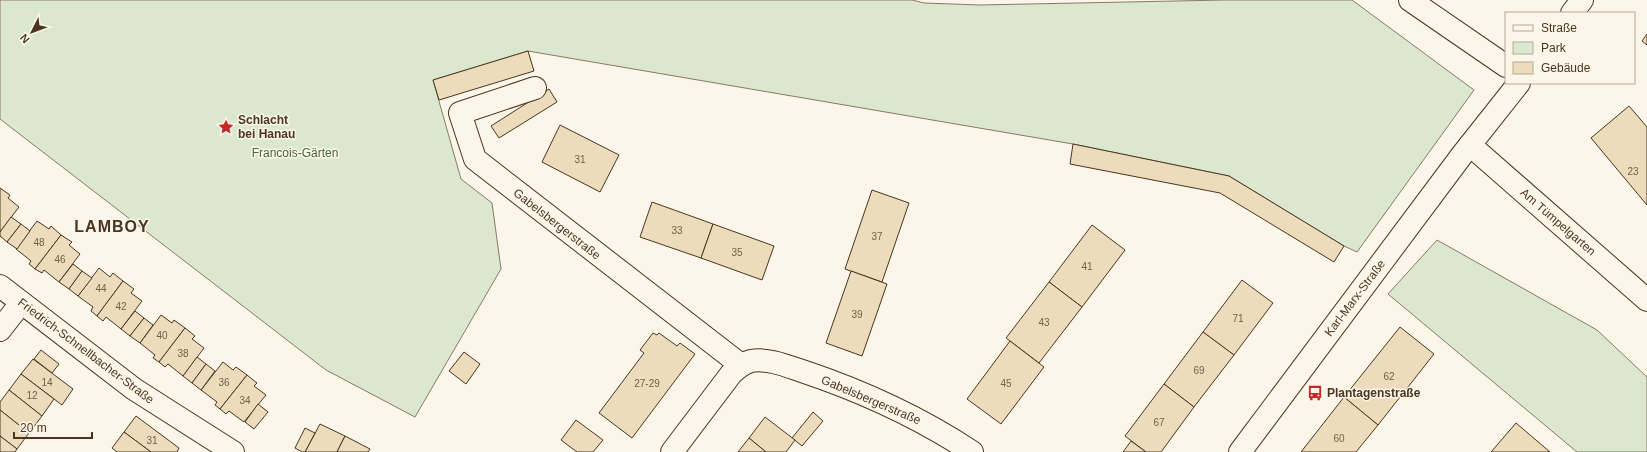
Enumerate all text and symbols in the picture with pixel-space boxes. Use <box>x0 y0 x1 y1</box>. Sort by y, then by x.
north arrow <box>12 12 52 52</box>
legend <box>1505 12 1635 84</box>
text: Straße <box>1541 21 1577 35</box>
text: N <box>17 32 32 46</box>
text: Park <box>1541 41 1567 55</box>
text: Gebäude <box>1541 61 1591 75</box>
place label: Schlacht bei Hanau <box>238 113 295 141</box>
place icon: Schlacht bei Hanau <box>217 118 235 136</box>
park label: Francois-Gärten <box>252 146 338 160</box>
house number: 31 <box>574 154 586 165</box>
house number: 23 <box>1627 166 1639 177</box>
street label: Gabelsbergerstraße <box>511 186 604 263</box>
street label: Am Tümpelgarten <box>1517 186 1599 258</box>
district label: LAMBOY <box>74 218 150 235</box>
house number: 33 <box>671 225 683 236</box>
house number: 37 <box>871 231 883 242</box>
house number: 48 <box>33 237 45 248</box>
house number: 35 <box>731 247 743 258</box>
house number: 46 <box>54 254 66 265</box>
street label: Karl-Marx-Straße <box>1322 257 1388 339</box>
house number: 41 <box>1081 261 1093 272</box>
house number: 44 <box>95 283 107 294</box>
street label: Friedrich-Schnellbacher-Straße <box>15 295 157 407</box>
house number: 42 <box>115 301 127 312</box>
house number: 39 <box>851 309 863 320</box>
house number: 71 <box>1232 313 1244 324</box>
house number: 43 <box>1038 317 1050 328</box>
house number: 40 <box>156 330 168 341</box>
house number: 38 <box>177 348 189 359</box>
house number: 69 <box>1193 365 1205 376</box>
house number: 62 <box>1383 371 1395 382</box>
street label: Gabelsbergerstraße <box>819 373 923 427</box>
house number: 14 <box>41 377 53 388</box>
house number: 36 <box>218 377 230 388</box>
house number: 27-29 <box>634 378 660 389</box>
house number: 45 <box>1000 378 1012 389</box>
bus stop icon: Plantagenstraße <box>1306 384 1324 402</box>
place label: Plantagenstraße <box>1327 386 1421 400</box>
house number: 12 <box>26 390 38 401</box>
house number: 34 <box>239 395 251 406</box>
scale bar <box>14 414 92 440</box>
house number: 67 <box>1153 417 1165 428</box>
text: 20 m <box>20 421 47 435</box>
house number: 60 <box>1333 433 1345 444</box>
house number: 31 <box>146 435 158 446</box>

